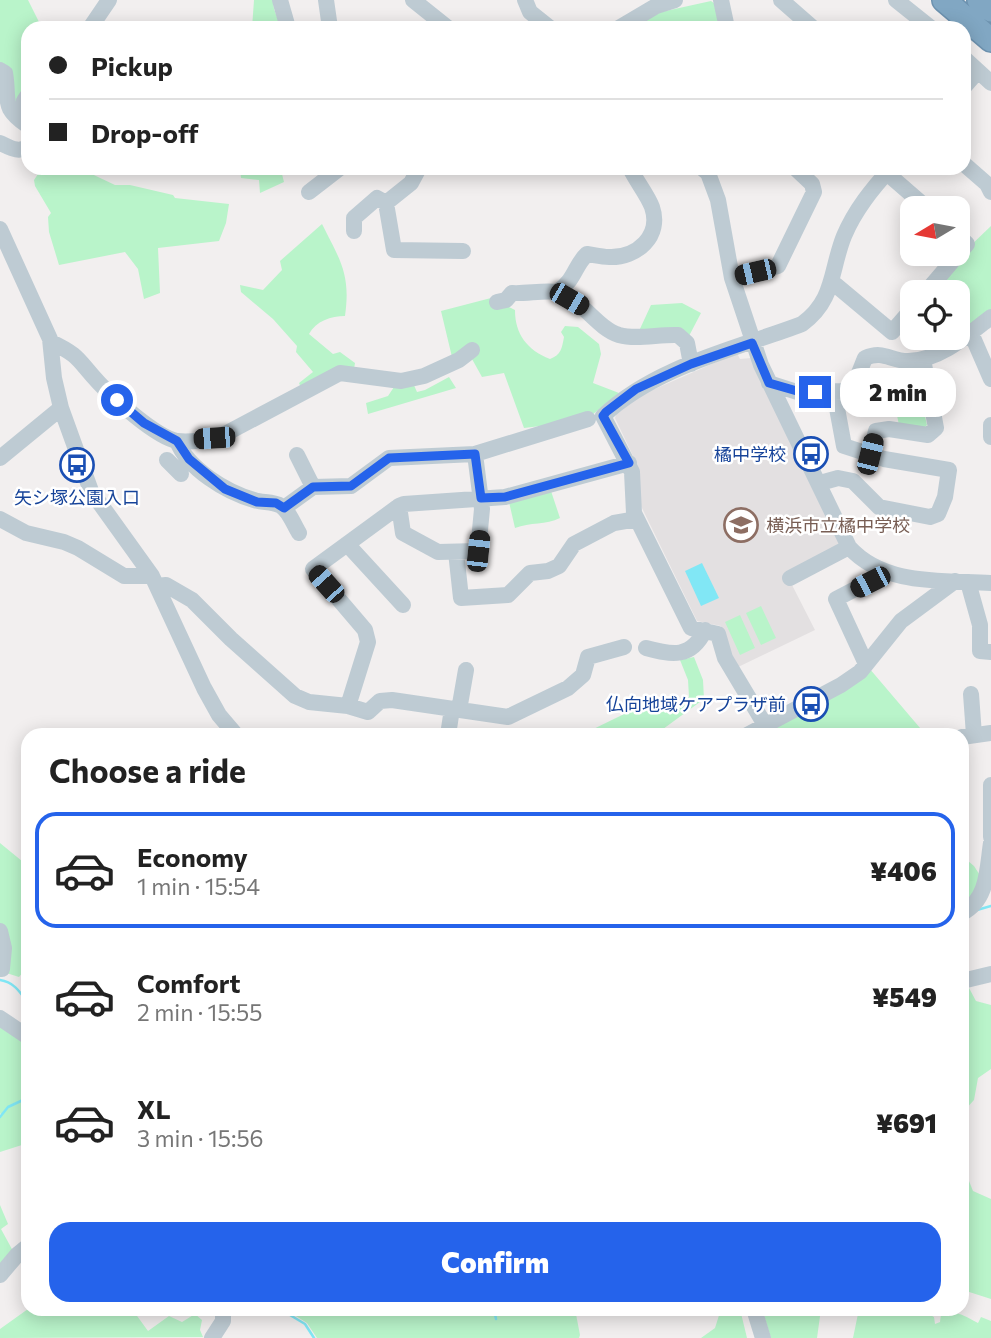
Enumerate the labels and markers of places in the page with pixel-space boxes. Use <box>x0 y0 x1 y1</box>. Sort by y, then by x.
bus stop icon: 橘中学校 <box>792 435 830 473</box>
place label: 橘中学校 <box>714 443 786 465</box>
bus stop icon: 矢シ塚公園入口 <box>58 446 96 484</box>
place label: 矢シ塚公園入口 <box>14 486 140 508</box>
school or university icon: 横浜市立橘中学校 <box>722 506 760 544</box>
place label: 横浜市立橘中学校 <box>766 514 910 536</box>
bus stop icon: 仏向地域ケアプラザ前 <box>792 685 830 723</box>
place label: 仏向地域ケアプラザ前 <box>606 693 786 715</box>

